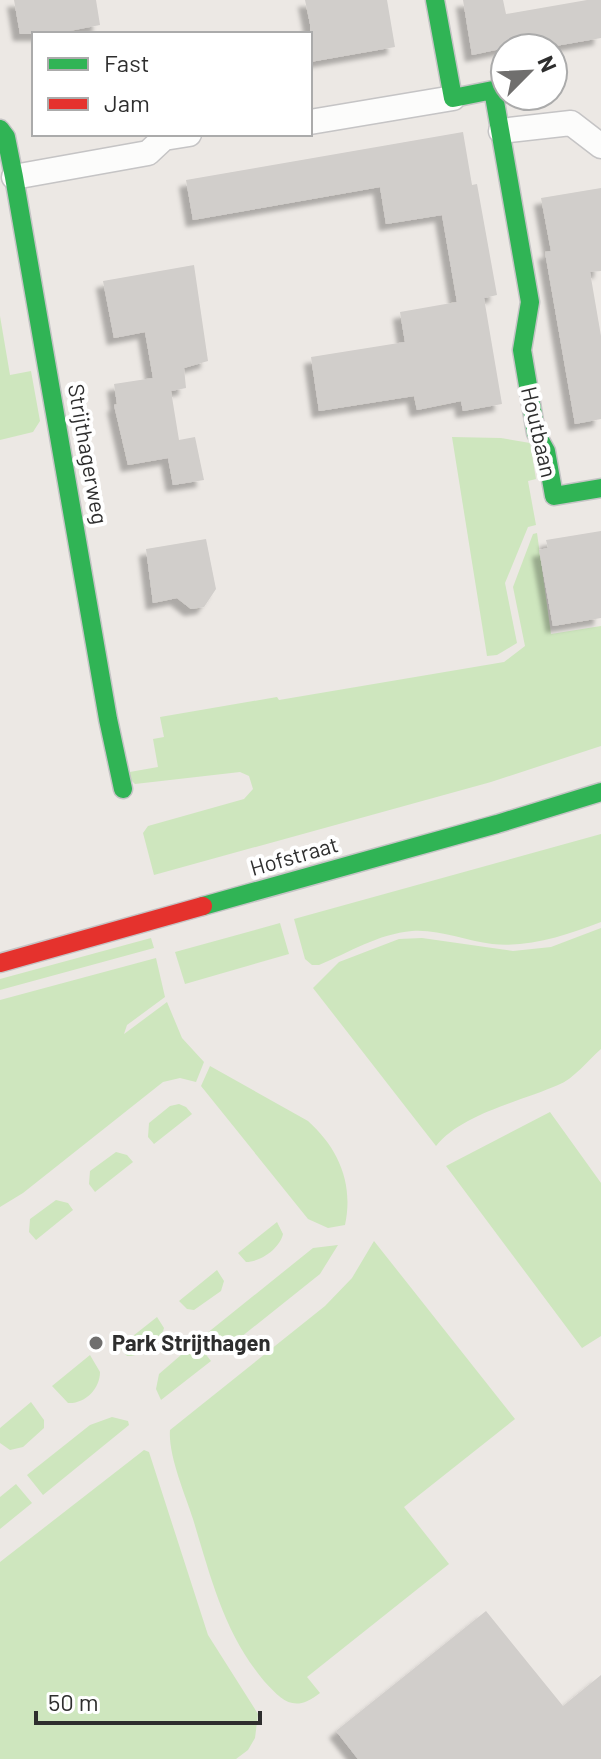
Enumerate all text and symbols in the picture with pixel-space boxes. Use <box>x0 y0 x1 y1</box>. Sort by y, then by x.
legend <box>32 32 312 136</box>
north arrow <box>489 32 569 112</box>
text: Fast <box>104 48 149 77</box>
text: N <box>533 51 563 75</box>
text: Jam <box>104 88 150 117</box>
street label: Strijthagerweg <box>64 382 114 526</box>
street label: Houtbaan <box>517 384 563 480</box>
street label: Hofstraat <box>247 830 341 880</box>
place label: Park Strijthagen <box>112 1329 270 1355</box>
marker: Park Strijthagen <box>87 1334 105 1352</box>
scale bar <box>36 1675 260 1725</box>
text: 50 m <box>48 1687 99 1716</box>

